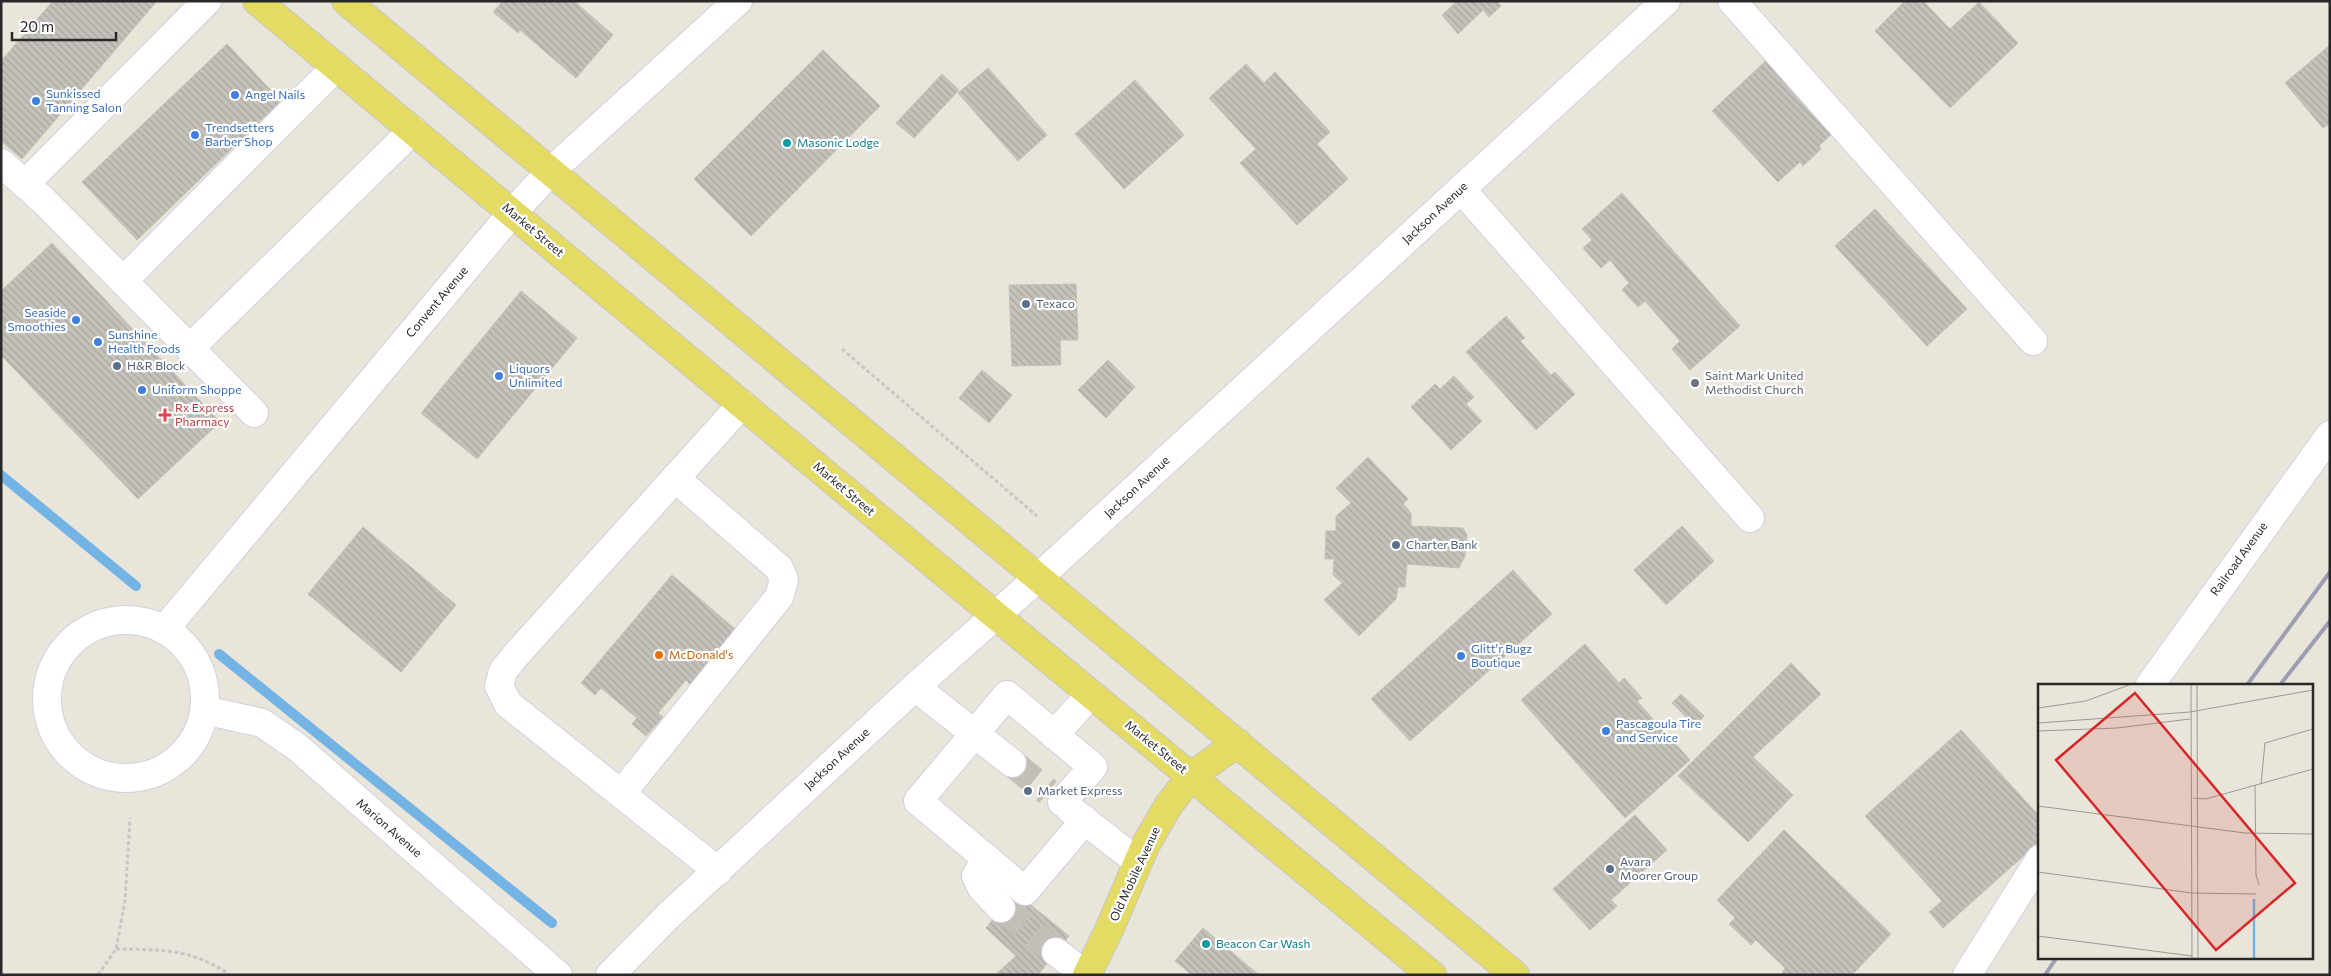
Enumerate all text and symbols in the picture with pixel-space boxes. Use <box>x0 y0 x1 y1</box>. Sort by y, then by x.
scale bar <box>12 10 116 42</box>
text: 20 m <box>20 17 54 35</box>
place label: Sunkissed Tanning Salon <box>46 86 122 114</box>
place label: Angel Nails <box>245 87 305 101</box>
marker: Angel Nails <box>229 89 241 101</box>
marker: Sunkissed Tanning Salon <box>30 95 42 107</box>
place label: Trendsetters Barber Shop <box>205 120 274 148</box>
marker: Trendsetters Barber Shop <box>189 129 201 141</box>
place label: Masonic Lodge <box>797 135 879 149</box>
marker: Masonic Lodge <box>781 137 793 149</box>
street label: Jackson Avenue <box>1399 178 1470 247</box>
street label: Market Street <box>500 199 567 259</box>
street label: Convent Avenue <box>402 263 470 340</box>
place label: Texaco <box>1036 296 1075 310</box>
marker: Texaco <box>1020 298 1032 310</box>
place label: Seaside Smoothies <box>8 305 66 333</box>
marker: Seaside Smoothies <box>70 314 82 326</box>
place label: Sunshine Health Foods <box>108 327 180 355</box>
marker: Sunshine Health Foods <box>92 336 104 348</box>
place label: H&R Block <box>127 358 186 372</box>
marker: H&R Block <box>111 360 123 372</box>
place label: Liquors Unlimited <box>509 361 562 389</box>
place label: Saint Mark United Methodist Church <box>1705 368 1804 396</box>
marker: Liquors Unlimited <box>493 370 505 382</box>
marker: Saint Mark United Methodist Church <box>1689 377 1701 389</box>
place label: Uniform Shoppe <box>152 382 242 396</box>
marker: Uniform Shoppe <box>136 384 148 396</box>
place label: Rx Express Pharmacy <box>175 400 234 428</box>
marker: Rx Express Pharmacy <box>159 409 171 421</box>
street label: Jackson Avenue <box>1101 452 1172 521</box>
street label: Market Street <box>811 458 878 518</box>
street label: Railroad Avenue <box>2207 519 2270 598</box>
place label: Charter Bank <box>1406 537 1478 551</box>
marker: Charter Bank <box>1390 539 1402 551</box>
place label: Glitt'r Bugz Boutique <box>1471 641 1532 669</box>
place label: McDonald's <box>669 647 733 661</box>
marker: McDonald's <box>653 649 665 661</box>
marker: Glitt'r Bugz Boutique <box>1455 650 1467 662</box>
inset map <box>2038 684 2314 958</box>
place label: Pascagoula Tire and Service <box>1616 716 1701 744</box>
street label: Market Street <box>1123 717 1191 776</box>
street label: Jackson Avenue <box>801 724 872 793</box>
marker: Pascagoula Tire and Service <box>1600 725 1612 737</box>
place label: Market Express <box>1038 783 1123 797</box>
marker: Market Express <box>1022 785 1034 797</box>
street label: Marion Avenue <box>354 795 425 859</box>
street label: Old Mobile Avenue <box>1106 824 1162 923</box>
place label: Avara Moorer Group <box>1620 854 1698 882</box>
marker: Avara Moorer Group <box>1604 863 1616 875</box>
place label: Beacon Car Wash <box>1216 936 1310 950</box>
marker: Beacon Car Wash <box>1200 938 1212 950</box>

